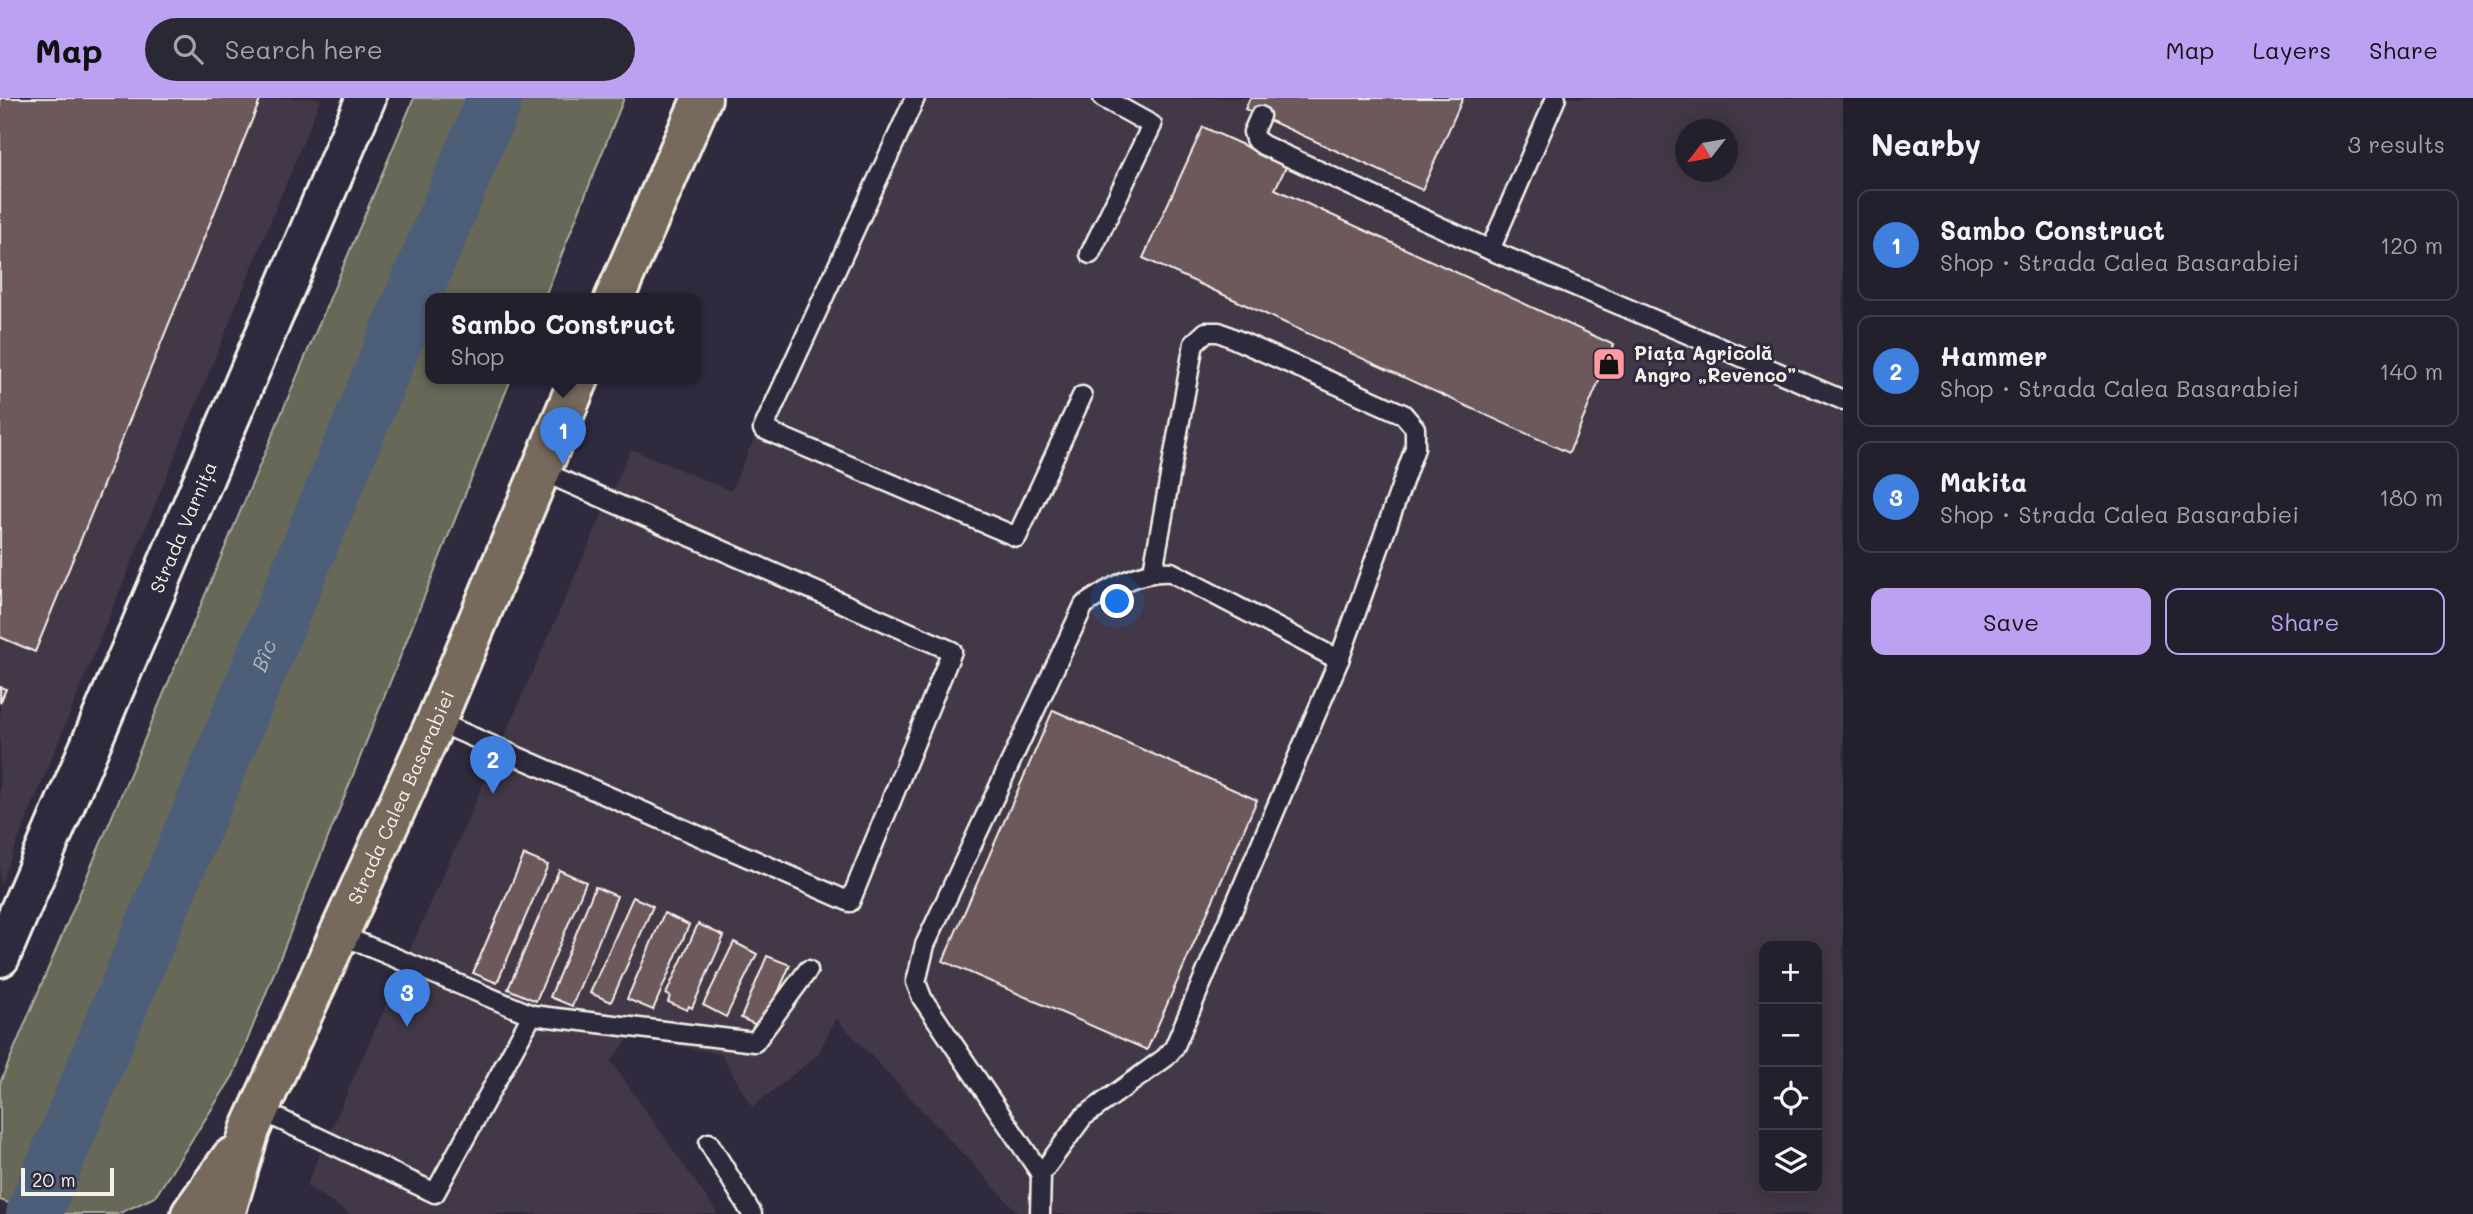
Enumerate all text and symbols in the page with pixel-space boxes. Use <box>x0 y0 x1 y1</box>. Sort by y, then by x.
search box <box>145 18 635 81</box>
text: Map <box>35 28 103 71</box>
icon: search <box>169 30 207 68</box>
text: Search here <box>225 32 383 66</box>
text: Map <box>2166 34 2214 65</box>
text: Layers <box>2252 34 2331 65</box>
text: Share <box>2369 34 2438 65</box>
north arrow <box>1675 119 1738 182</box>
text: Nearby <box>1871 124 1981 164</box>
text: 3 results <box>2348 129 2445 159</box>
text: Sambo Construct <box>1940 213 2165 247</box>
text: 1 <box>1891 230 1901 260</box>
text: 120 m <box>2380 230 2443 260</box>
text: Shop · Strada Calea Basarabiei <box>1940 247 2299 277</box>
popup <box>425 293 701 384</box>
text: Sambo Construct <box>451 307 675 341</box>
text: Hammer <box>1940 339 2047 373</box>
place label: Piața Agricolă Angro „Revenco” <box>1634 340 1797 387</box>
text: Shop <box>451 341 504 371</box>
shop icon: Piața Agricolă Angro „Revenco” <box>1590 345 1628 383</box>
text: 2 <box>1890 356 1902 386</box>
text: 140 m <box>2379 356 2443 386</box>
text: Shop · Strada Calea Basarabiei <box>1940 373 2299 403</box>
pin: 1 <box>540 407 586 465</box>
street label: Strada Varnița <box>144 458 222 597</box>
text: Makita <box>1940 465 2027 499</box>
text: 3 <box>1889 482 1903 512</box>
text: 180 m <box>2379 482 2443 512</box>
text: Shop · Strada Calea Basarabiei <box>1940 499 2299 529</box>
your location <box>1100 584 1134 618</box>
button: Save <box>1871 588 2151 655</box>
button: Share <box>2165 588 2445 655</box>
water label: Bîc <box>245 635 282 675</box>
street label: Strada Calea Basarabiei <box>341 686 459 908</box>
pin: 2 <box>470 736 516 794</box>
map controls <box>1759 941 1822 1193</box>
button: + <box>1759 941 1822 1004</box>
pin: 3 <box>384 969 430 1027</box>
button: − <box>1759 1004 1822 1067</box>
button: locate <box>1759 1067 1822 1130</box>
button: layers <box>1759 1130 1822 1193</box>
scale bar <box>21 1165 114 1197</box>
text: 20 m <box>32 1167 76 1192</box>

